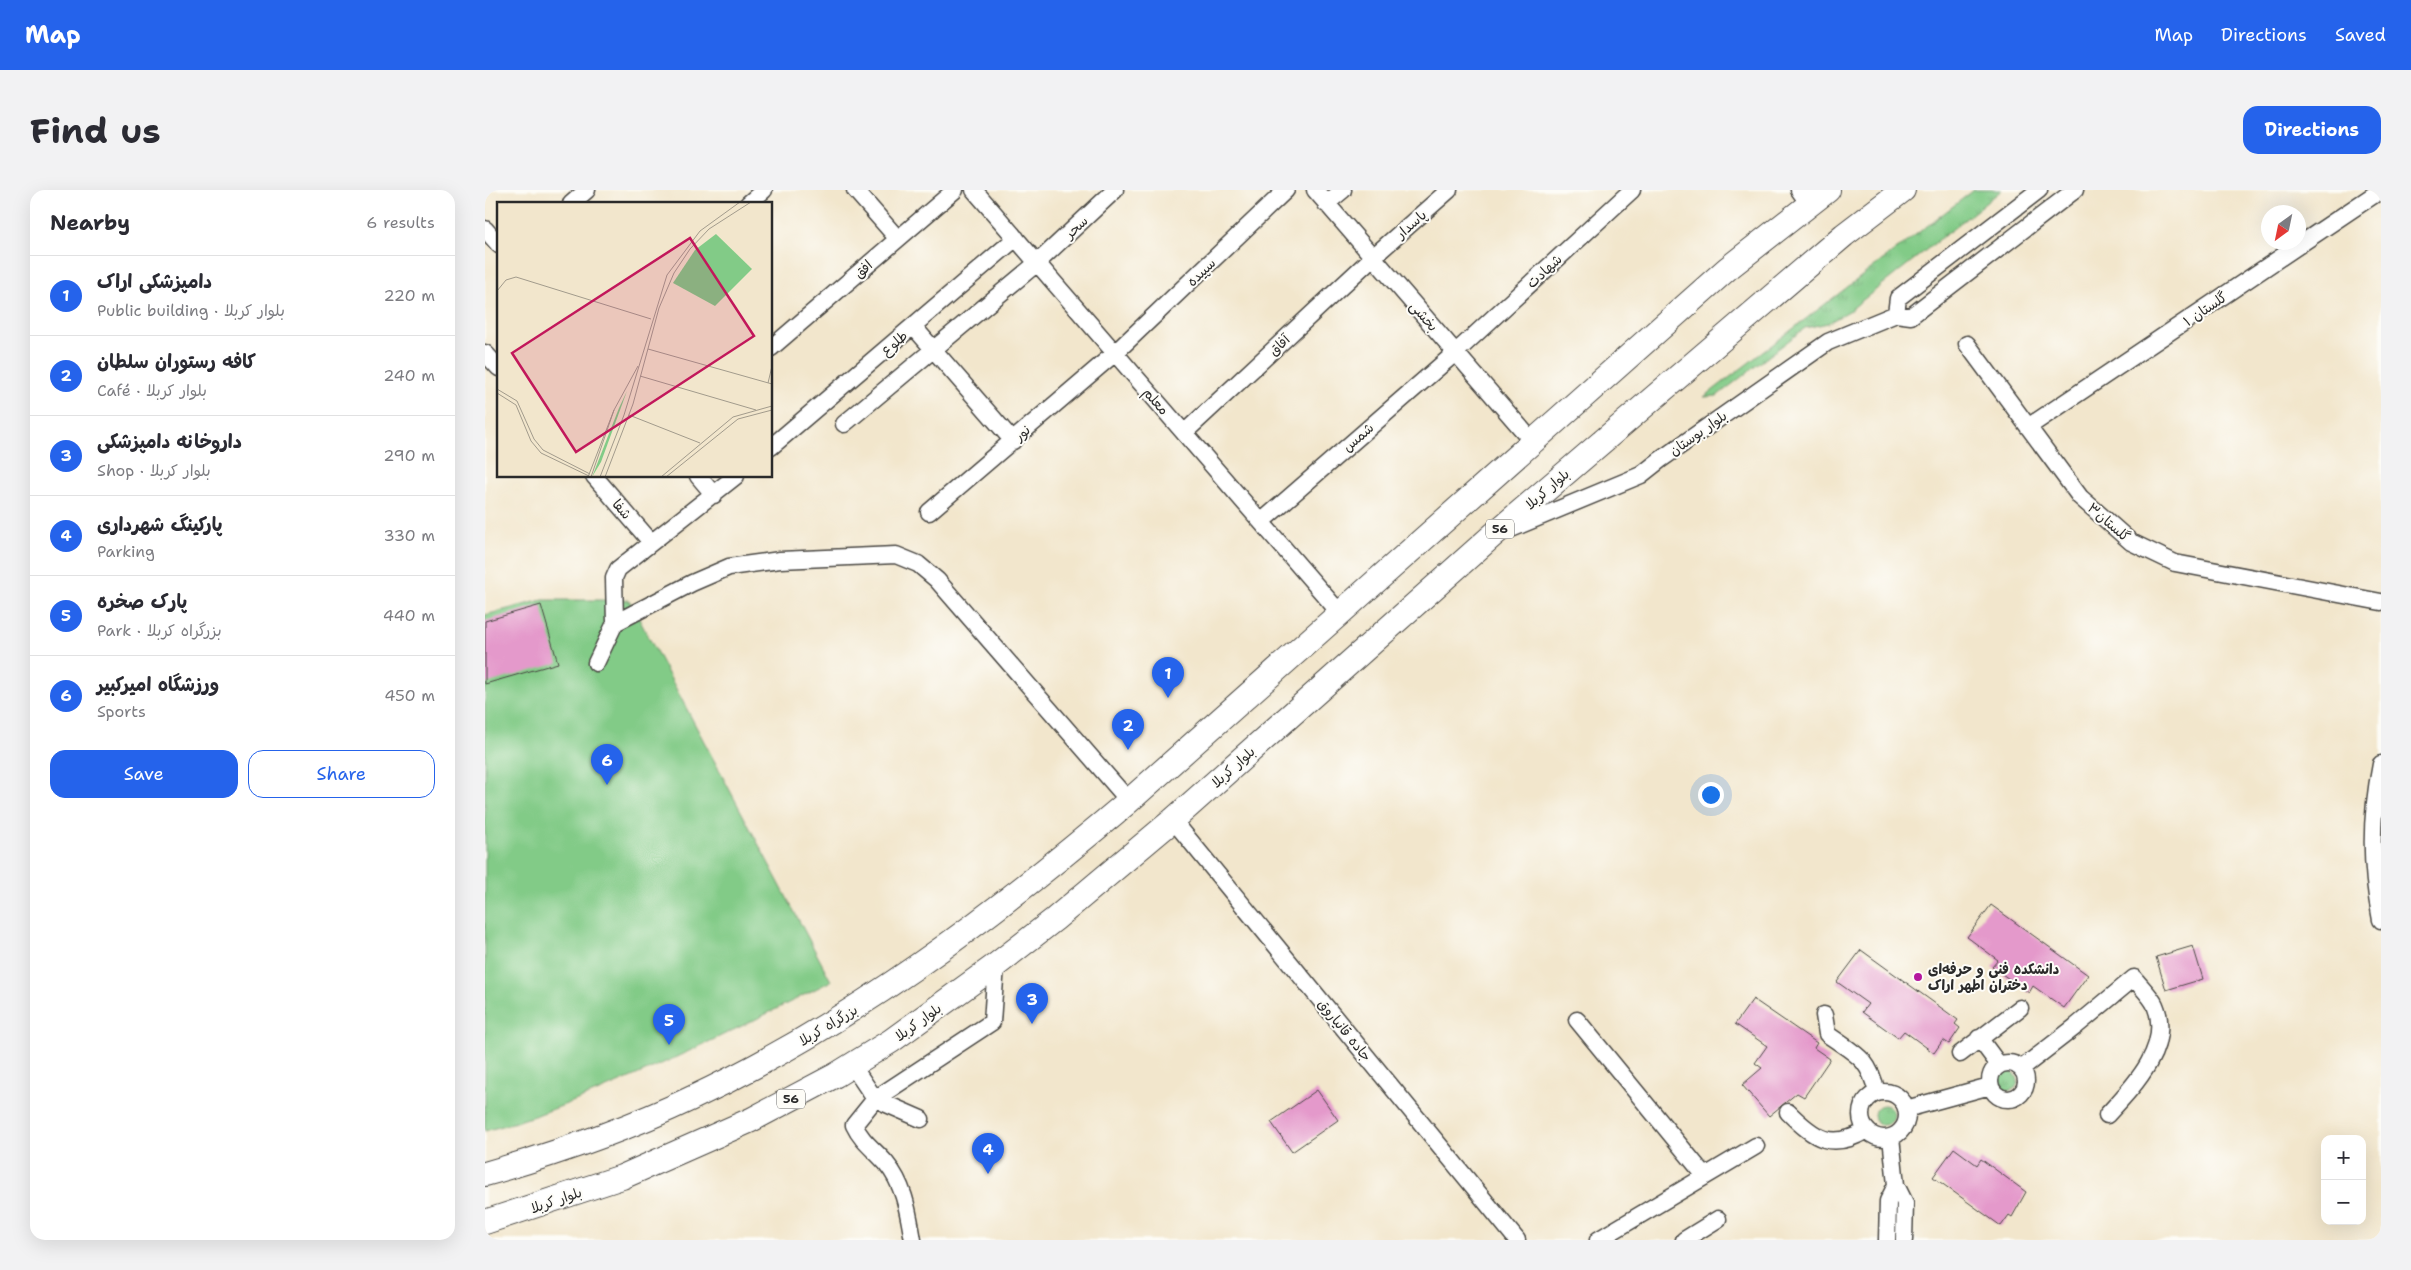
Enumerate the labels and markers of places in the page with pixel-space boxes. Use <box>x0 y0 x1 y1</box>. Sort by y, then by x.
pin: 1 <box>1152 657 1184 698</box>
pin: 2 <box>1112 709 1144 750</box>
pin: 6 <box>591 744 623 785</box>
place label: دانشکده فنی و حرفه‌ای دختران اطهر اراک <box>1928 960 2059 994</box>
marker: دانشکده فنی و حرفه‌ای دختران اطهر اراک <box>1912 971 1924 983</box>
pin: 3 <box>1016 983 1048 1024</box>
pin: 5 <box>653 1004 685 1045</box>
pin: 4 <box>972 1133 1004 1174</box>

